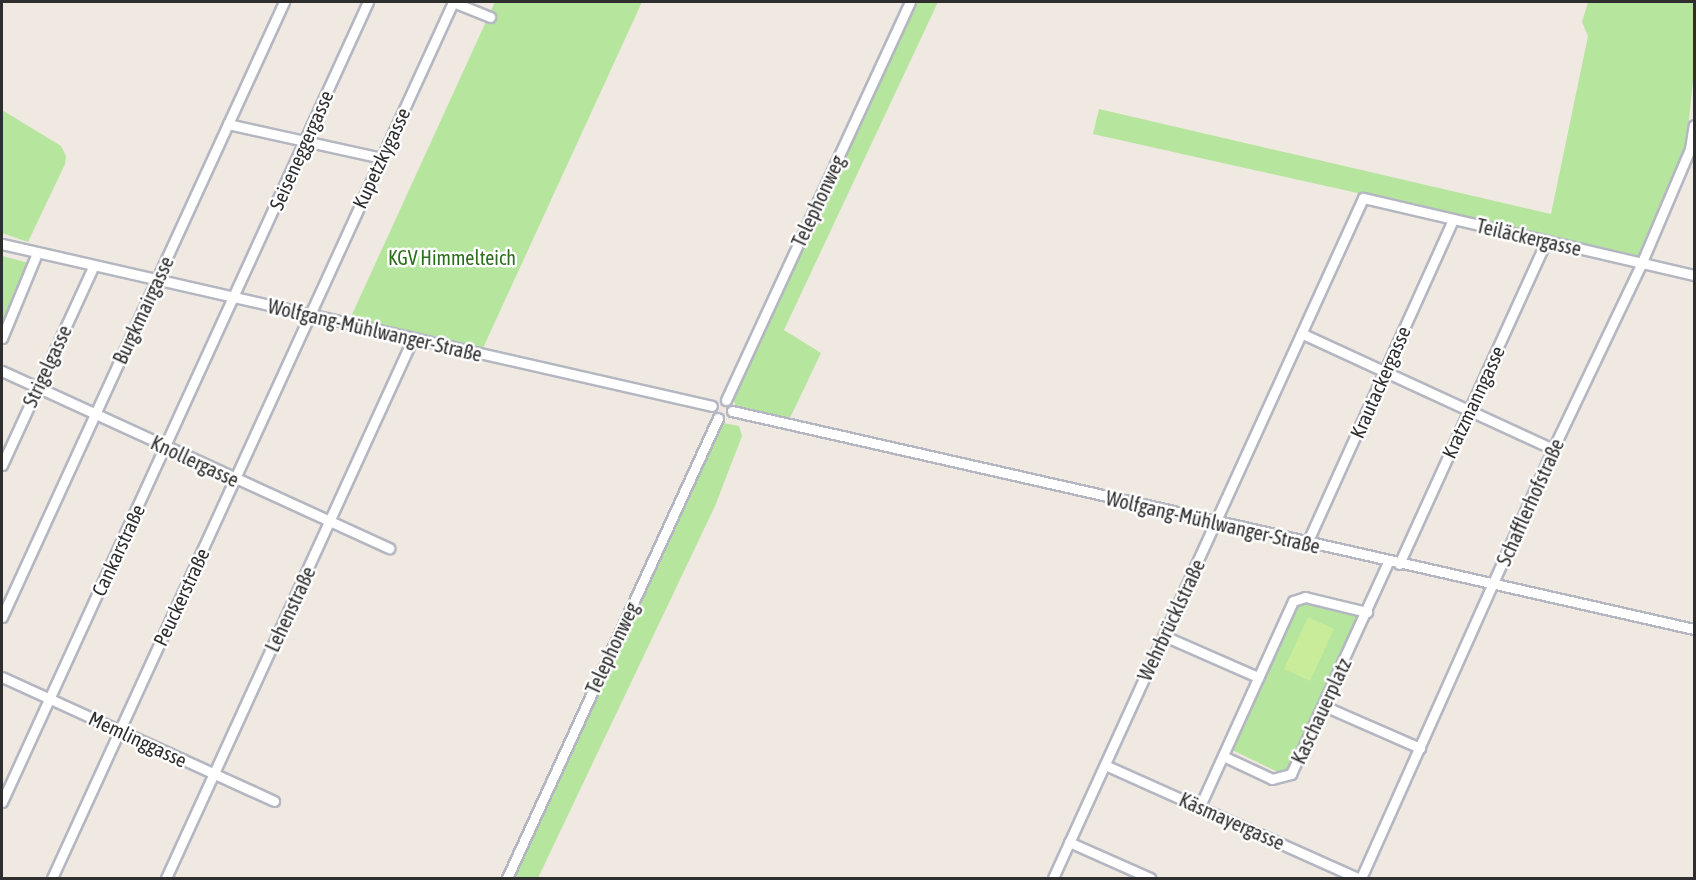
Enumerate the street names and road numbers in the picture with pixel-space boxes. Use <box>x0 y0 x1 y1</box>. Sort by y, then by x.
street label: Seiseneggergasse <box>264 86 338 214</box>
street label: Kupetzkygasse <box>347 104 415 212</box>
street label: Telephonweg <box>786 151 850 251</box>
street label: Teiläckergasse <box>1474 213 1584 261</box>
street label: Burgkmairgasse <box>108 252 178 368</box>
street label: Wolfgang-Mühlwanger-Straße <box>266 294 484 366</box>
street label: Strigelgasse <box>18 321 76 411</box>
street label: Krautackergasse <box>1345 322 1415 442</box>
street label: Kratzmanngasse <box>1436 342 1510 462</box>
street label: Knollergasse <box>147 430 243 492</box>
street label: Schafflerhofstraße <box>1491 435 1569 569</box>
street label: Wolfgang-Mühlwanger-Straße <box>1104 486 1322 558</box>
street label: Cankarstraße <box>86 500 150 600</box>
street label: Peuckerstraße <box>148 544 214 650</box>
street label: Wehrbrücklstraße <box>1132 555 1210 685</box>
street label: Lehenstraße <box>260 563 320 655</box>
street label: Telephonweg <box>580 598 644 698</box>
street label: Kaschauerplatz <box>1286 654 1356 768</box>
street label: Memlinggasse <box>85 706 191 772</box>
street label: Käsmayergasse <box>1176 787 1288 855</box>

